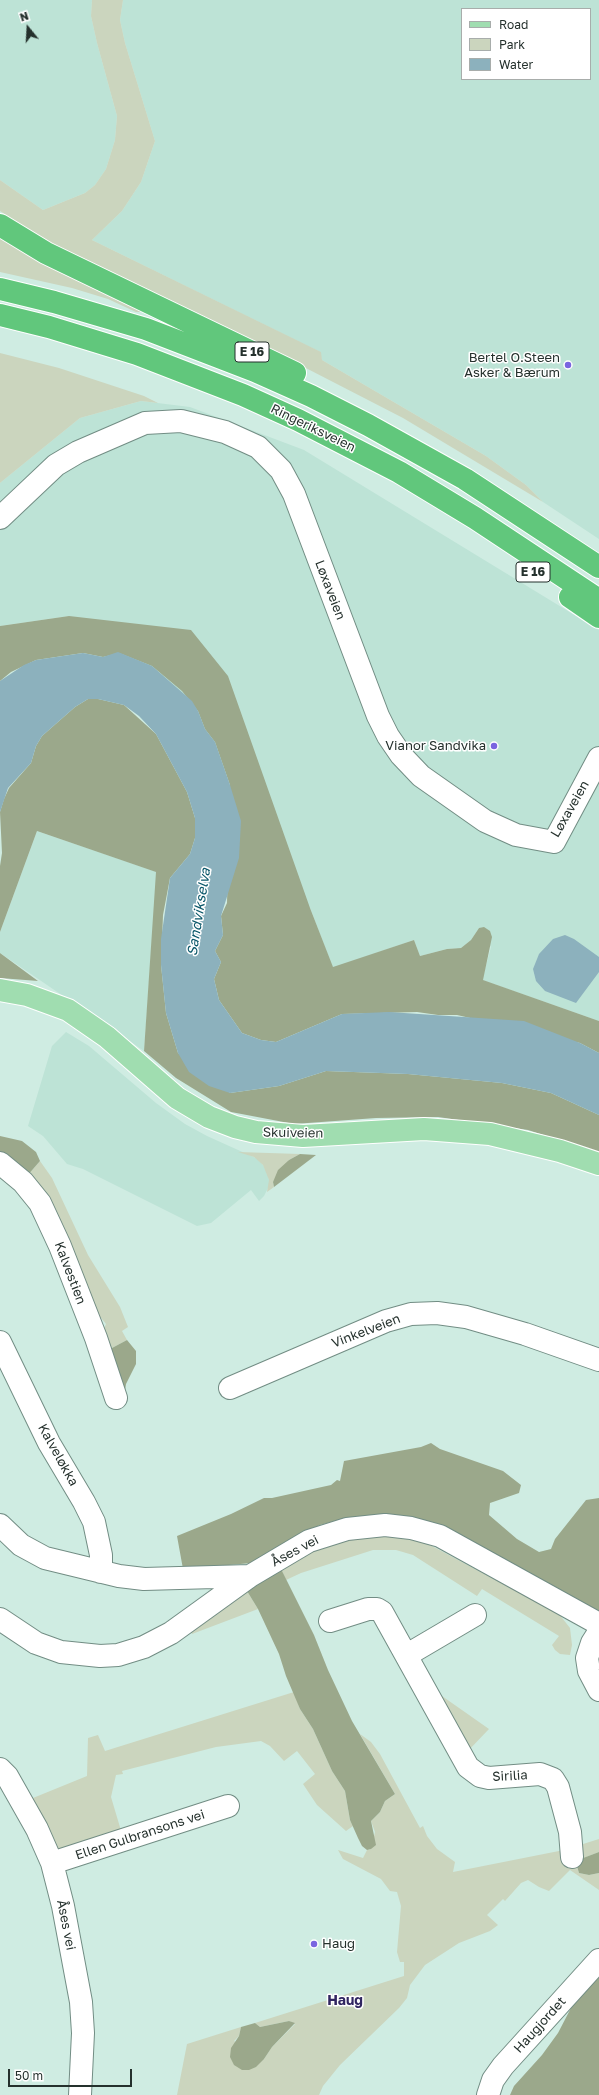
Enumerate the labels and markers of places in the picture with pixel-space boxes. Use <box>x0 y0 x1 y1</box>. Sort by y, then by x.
place label: Bertel O.Steen Asker & Bærum <box>464 350 560 381</box>
marker: Bertel O.Steen Asker & Bærum <box>563 360 573 370</box>
place label: Vianor Sandvika <box>385 738 486 754</box>
marker: Vianor Sandvika <box>489 741 499 751</box>
place label: Haug <box>322 1936 355 1952</box>
marker: Haug <box>309 1939 319 1949</box>

